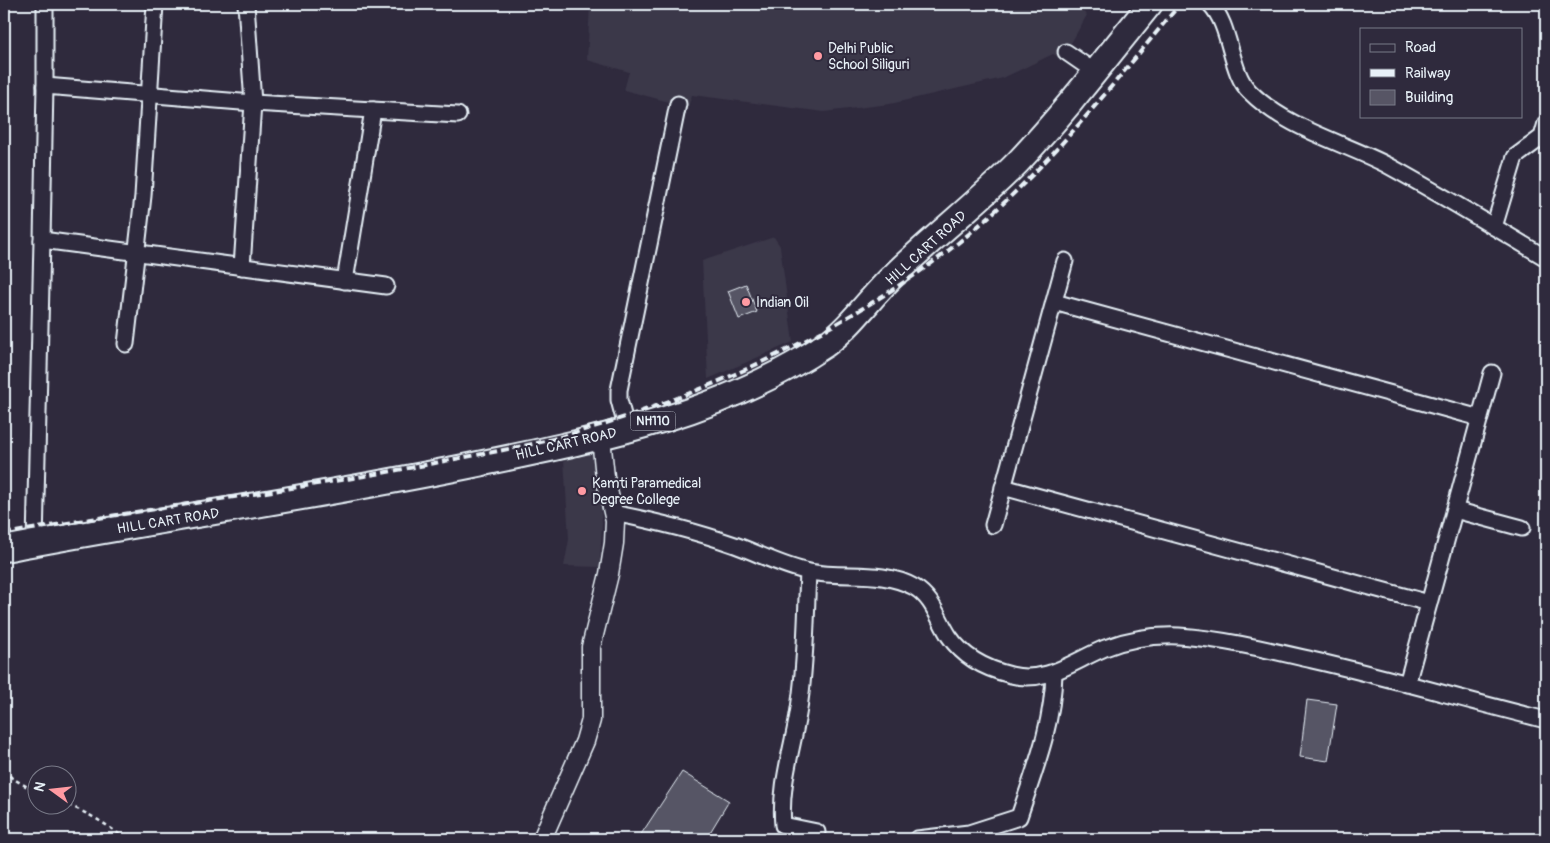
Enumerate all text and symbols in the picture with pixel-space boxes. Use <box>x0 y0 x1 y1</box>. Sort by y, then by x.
legend <box>1360 28 1522 118</box>
text: Road <box>1405 38 1436 57</box>
place label: Delhi Public School Siliguri <box>828 40 910 73</box>
marker: Delhi Public School Siliguri <box>812 50 824 62</box>
text: Railway <box>1405 64 1451 83</box>
text: Building <box>1405 88 1453 107</box>
street label: HILL CART ROAD <box>882 207 970 289</box>
place label: Indian Oil <box>756 294 809 311</box>
marker: Indian Oil <box>740 296 752 308</box>
road number: NH110 <box>630 412 676 431</box>
street label: HILL CART ROAD <box>514 424 618 464</box>
place label: Kamti Paramedical Degree College <box>592 475 701 508</box>
marker: Kamti Paramedical Degree College <box>576 485 588 497</box>
street label: HILL CART ROAD <box>116 505 220 537</box>
north arrow <box>28 766 78 816</box>
text: N <box>30 780 49 794</box>

